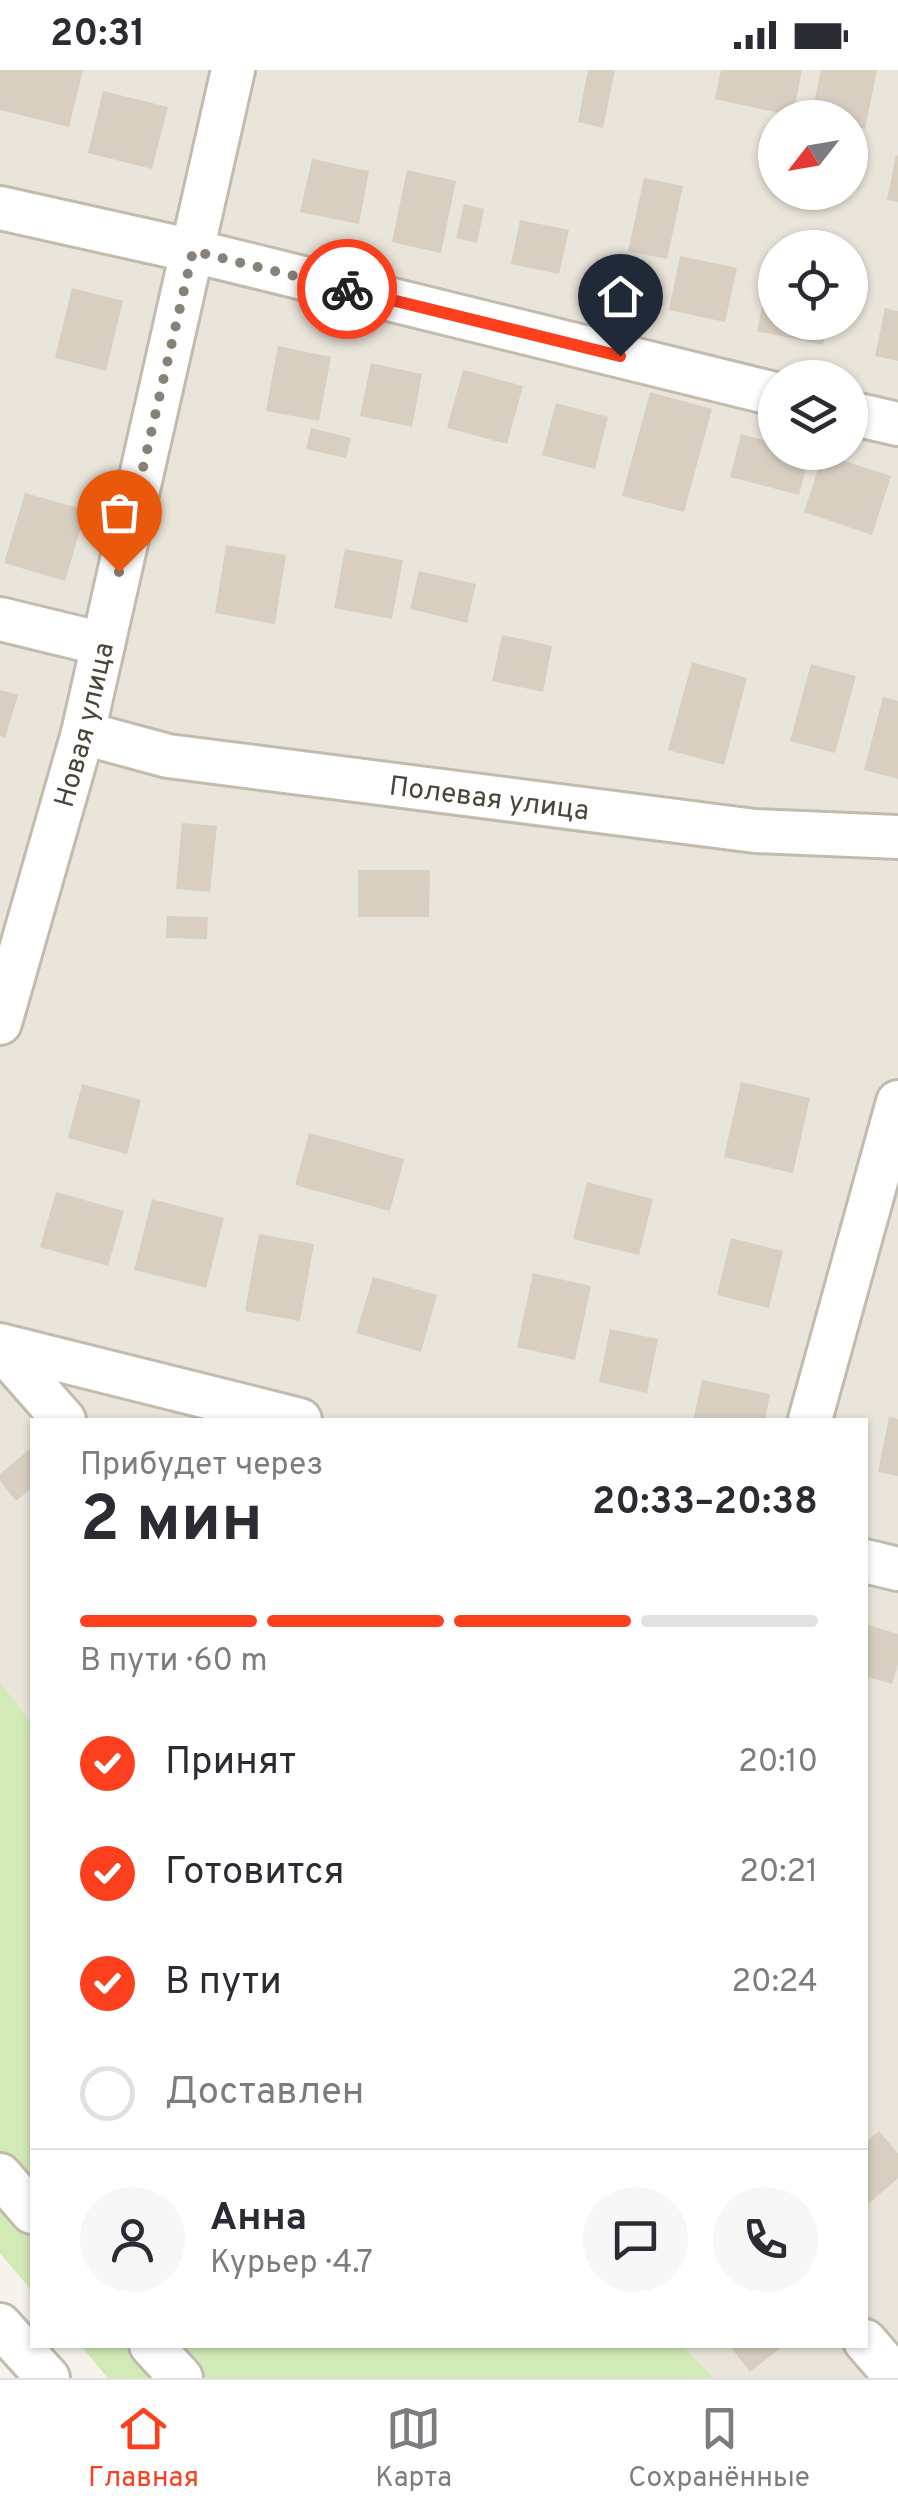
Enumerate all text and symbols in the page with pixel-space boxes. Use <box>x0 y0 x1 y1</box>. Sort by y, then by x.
text: 20:31 <box>50 11 145 60</box>
north arrow <box>758 100 868 210</box>
map controls <box>758 100 868 470</box>
button: locate <box>758 230 868 340</box>
courier <box>297 239 397 339</box>
pin <box>578 254 663 357</box>
icon: bike <box>320 262 375 317</box>
icon: home <box>593 269 648 324</box>
button: layers <box>758 360 868 470</box>
pin <box>77 470 162 573</box>
icon: bag <box>92 485 147 540</box>
street label: Новая улица <box>48 639 124 812</box>
street label: Полевая улица <box>387 769 591 831</box>
text: Прибудет через <box>80 1446 323 1486</box>
text: 20:33–20:38 <box>592 1479 818 1528</box>
text: 2 мин <box>80 1482 263 1564</box>
text: В пути · 60 m <box>80 1642 268 1682</box>
icon: check <box>80 1736 135 1791</box>
text: Принят <box>165 1739 296 1788</box>
text: 20:10 <box>738 1743 818 1783</box>
icon: check <box>80 1846 135 1901</box>
text: Готовится <box>165 1849 344 1898</box>
text: 20:21 <box>739 1853 818 1893</box>
icon: check <box>80 1956 135 2011</box>
text: В пути <box>165 1959 282 2008</box>
text: 20:24 <box>732 1963 818 2003</box>
text: Доставлен <box>165 2069 364 2118</box>
button: person <box>80 2187 185 2292</box>
button: chat <box>583 2187 688 2292</box>
button: phone <box>713 2187 818 2292</box>
text: Анна <box>210 2195 307 2244</box>
text: Курьер · 4.7 <box>210 2244 373 2284</box>
tab: Главная <box>88 2401 199 2497</box>
tab: Карта <box>375 2401 452 2497</box>
tab: Сохранённые <box>628 2401 810 2497</box>

